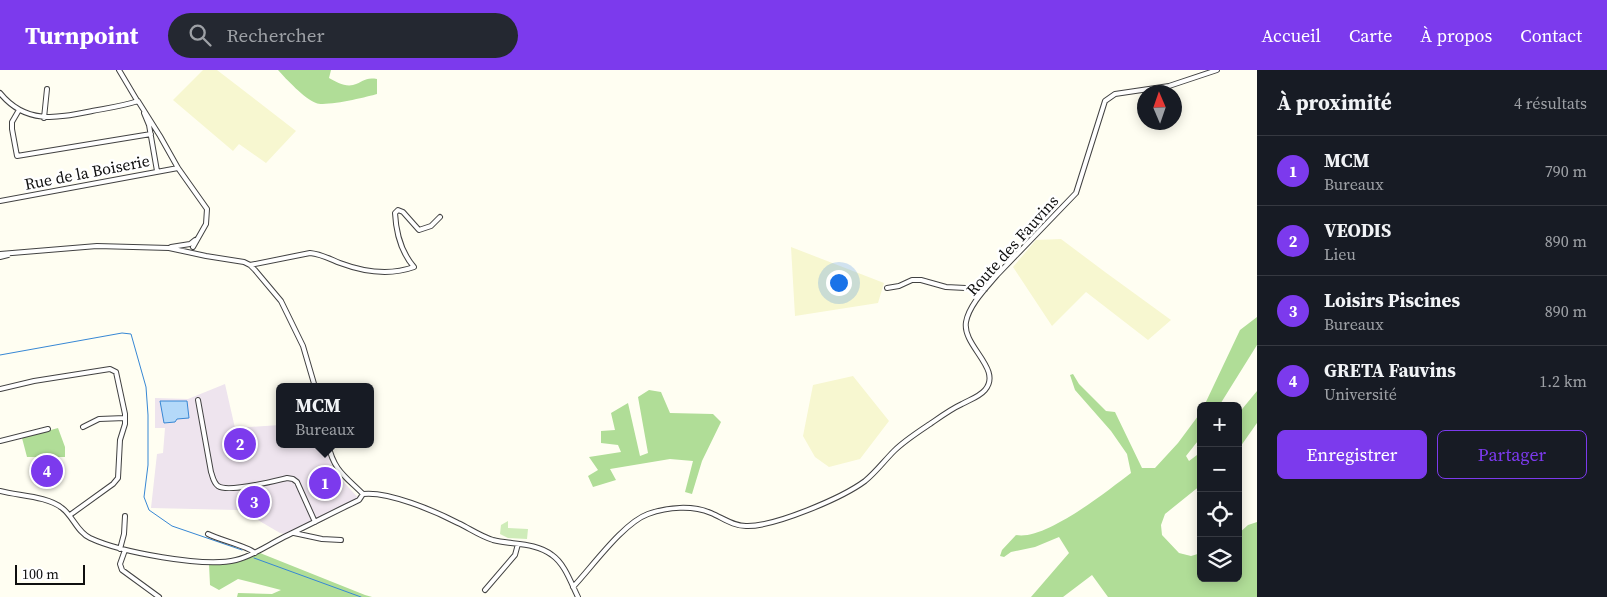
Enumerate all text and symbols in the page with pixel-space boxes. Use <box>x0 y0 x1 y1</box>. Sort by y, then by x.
search box <box>168 13 518 58</box>
text: Turnpoint <box>25 19 138 52</box>
icon: search <box>186 21 214 49</box>
text: Rechercher <box>226 22 325 48</box>
text: Accueil <box>1262 23 1321 48</box>
text: Carte <box>1349 23 1392 48</box>
text: À propos <box>1420 23 1492 48</box>
text: Contact <box>1520 23 1582 48</box>
north arrow <box>1137 85 1182 130</box>
text: À proximité <box>1277 88 1392 117</box>
text: 4 résultats <box>1514 92 1587 114</box>
text: MCM <box>1324 147 1370 173</box>
street label: Rue de la Boiserie <box>22 149 152 195</box>
text: 1 <box>1289 160 1297 182</box>
text: 790 m <box>1545 160 1587 182</box>
text: Bureaux <box>1324 173 1384 195</box>
street label: Route des Fauvins <box>961 190 1063 300</box>
text: VEODIS <box>1324 217 1391 243</box>
text: 2 <box>1289 230 1297 252</box>
text: 890 m <box>1545 230 1587 252</box>
text: Lieu <box>1324 243 1356 265</box>
your location <box>826 270 852 296</box>
text: Loisirs Piscines <box>1324 287 1460 313</box>
text: 3 <box>1289 300 1297 322</box>
text: 890 m <box>1545 300 1587 322</box>
text: Bureaux <box>1324 313 1384 335</box>
text: GRETA Fauvins <box>1324 357 1456 383</box>
text: 4 <box>1289 370 1297 392</box>
text: 1.2 km <box>1539 370 1587 392</box>
popup <box>276 383 374 448</box>
text: Université <box>1324 383 1397 405</box>
text: MCM <box>295 392 341 418</box>
map controls <box>1197 402 1242 582</box>
button: + <box>1197 402 1242 447</box>
text: Bureaux <box>295 418 355 440</box>
pin: 2 <box>224 425 256 463</box>
button: Enregistrer <box>1277 430 1427 479</box>
button: Partager <box>1437 430 1587 479</box>
button: − <box>1197 447 1242 492</box>
pin: 4 <box>31 452 63 490</box>
pin: 1 <box>309 464 341 502</box>
pin: 3 <box>238 483 270 521</box>
button: locate <box>1197 492 1242 537</box>
button: layers <box>1197 537 1242 582</box>
scale bar <box>15 562 85 585</box>
text: 100 m <box>22 564 59 584</box>

